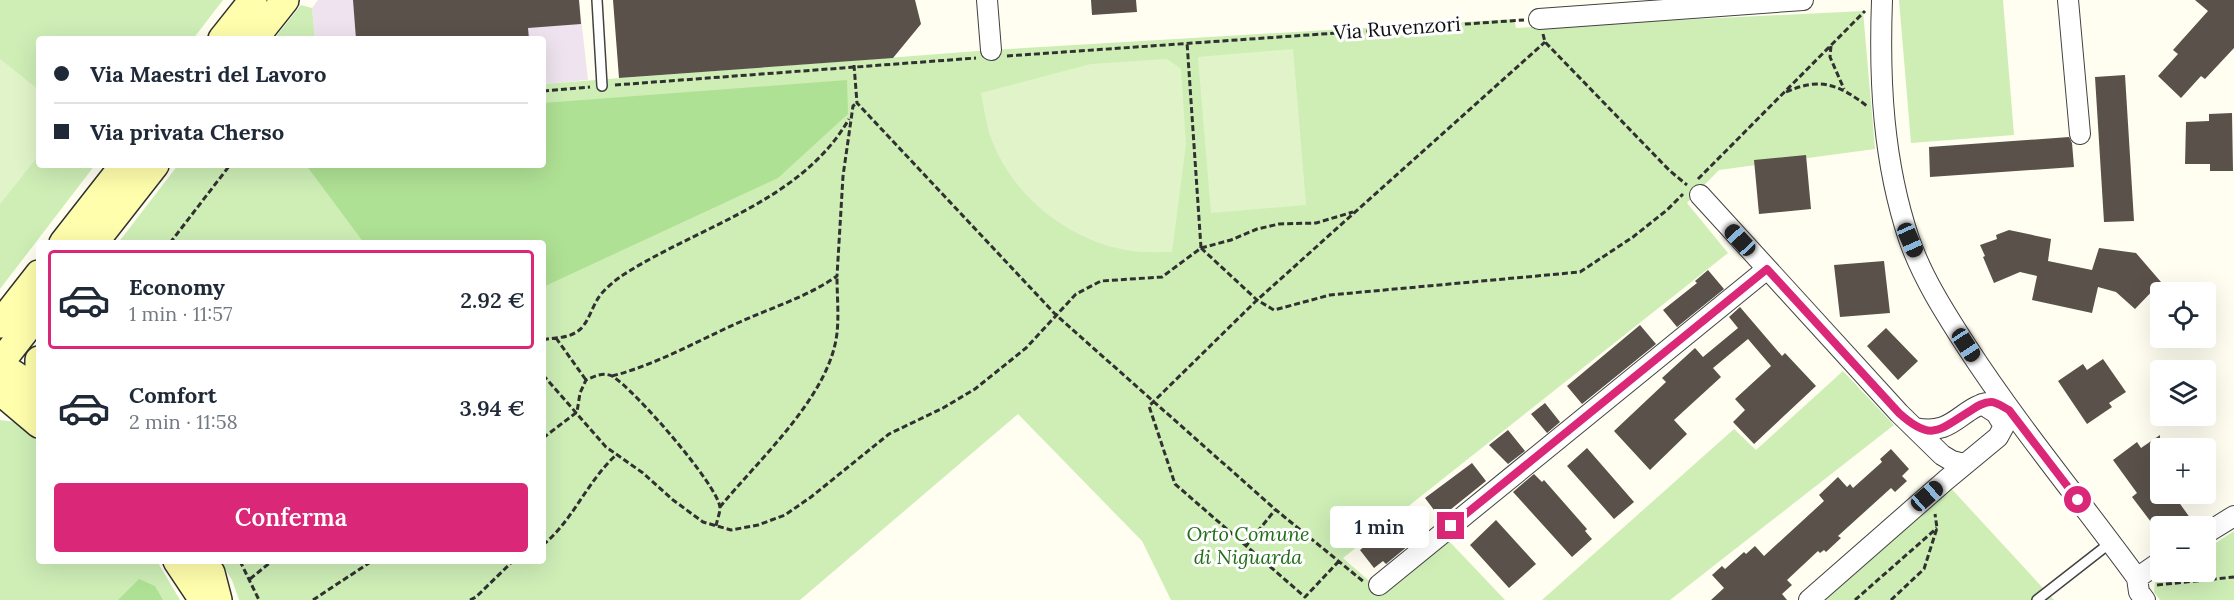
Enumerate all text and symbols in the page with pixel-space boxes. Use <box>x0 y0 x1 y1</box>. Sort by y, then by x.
street label: Via Ruvenzori <box>1332 11 1461 44</box>
text: Via Maestri del Lavoro <box>90 60 326 88</box>
text: Via privata Cherso <box>90 118 284 146</box>
car <box>1894 220 1926 260</box>
car <box>1721 221 1759 259</box>
icon: car <box>57 273 111 327</box>
text: Economy <box>129 273 225 301</box>
map controls <box>2150 282 2216 582</box>
button: locate <box>2150 282 2216 348</box>
text: 2.92 € <box>460 286 525 314</box>
text: 1 min · 11:57 <box>129 301 232 326</box>
car <box>1949 325 1983 365</box>
button: layers <box>2150 360 2216 426</box>
icon: car <box>57 381 111 435</box>
text: Comfort <box>129 381 217 409</box>
text: 3.94 € <box>460 394 525 422</box>
text: 2 min · 11:58 <box>129 409 238 434</box>
button: + <box>2150 438 2216 504</box>
car <box>1908 477 1946 515</box>
button: Conferma <box>54 483 528 552</box>
route start <box>2064 486 2091 513</box>
callout: 1 min <box>1331 505 1430 547</box>
route end <box>1437 512 1464 539</box>
text: 1 min <box>1354 514 1405 539</box>
button: − <box>2150 516 2216 582</box>
park label: Orto Comune di Niguarda <box>1186 521 1310 569</box>

